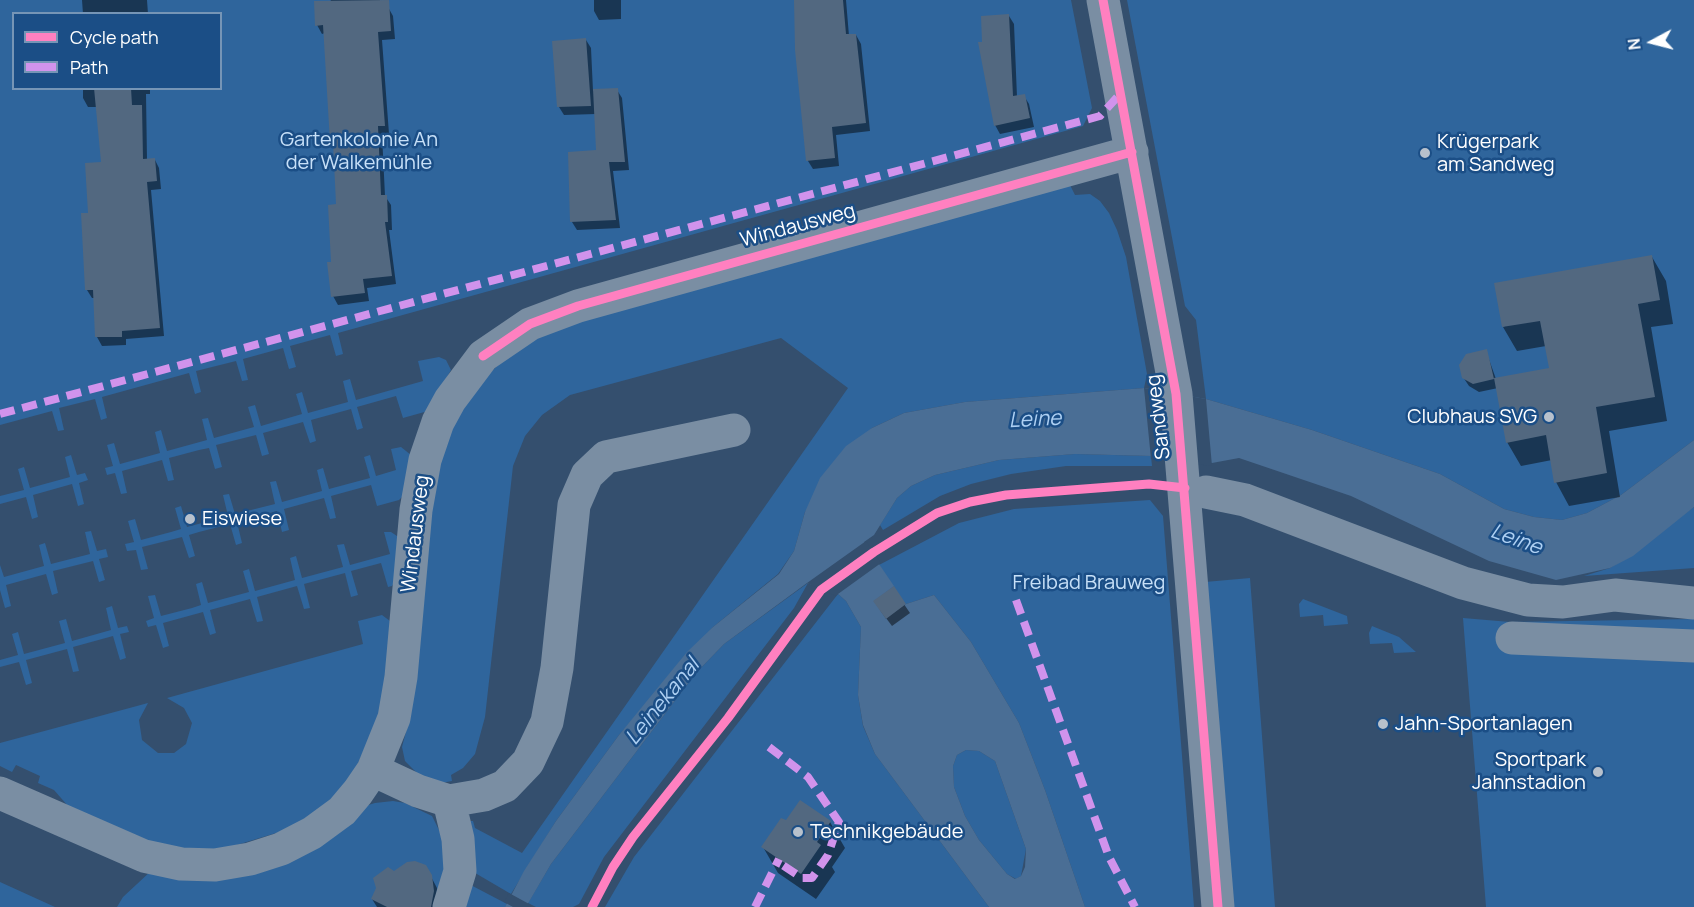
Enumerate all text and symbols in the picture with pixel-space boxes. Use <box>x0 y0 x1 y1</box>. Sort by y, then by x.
legend <box>12 12 222 90</box>
north arrow <box>1622 12 1682 72</box>
text: Cycle path <box>70 25 159 49</box>
text: N <box>1623 37 1646 51</box>
text: Path <box>70 55 108 79</box>
park label: Gartenkolonie An der Walkemühle <box>280 128 438 175</box>
place label: Krügerpark am Sandweg <box>1437 130 1555 177</box>
marker: Krügerpark am Sandweg <box>1418 146 1432 160</box>
street label: Windausweg <box>738 199 858 253</box>
street label: Sandweg <box>1142 373 1176 461</box>
place label: Clubhaus SVG <box>1407 405 1537 429</box>
water label: Leine <box>1008 406 1062 434</box>
marker: Clubhaus SVG <box>1542 410 1556 424</box>
street label: Windausweg <box>397 474 435 594</box>
place label: Eiswiese <box>202 507 282 531</box>
marker: Eiswiese <box>183 512 197 526</box>
water label: Leine <box>1487 519 1545 561</box>
park label: Freibad Brauweg <box>1013 571 1165 595</box>
water label: Leinekanal <box>621 654 705 750</box>
place label: Jahn-Sportanlagen <box>1395 712 1573 736</box>
marker: Jahn-Sportanlagen <box>1376 717 1390 731</box>
place label: Sportpark Jahnstadion <box>1472 748 1586 795</box>
marker: Sportpark Jahnstadion <box>1591 765 1605 779</box>
place label: Technikgebäude <box>810 820 963 844</box>
marker: Technikgebäude <box>791 825 805 839</box>

